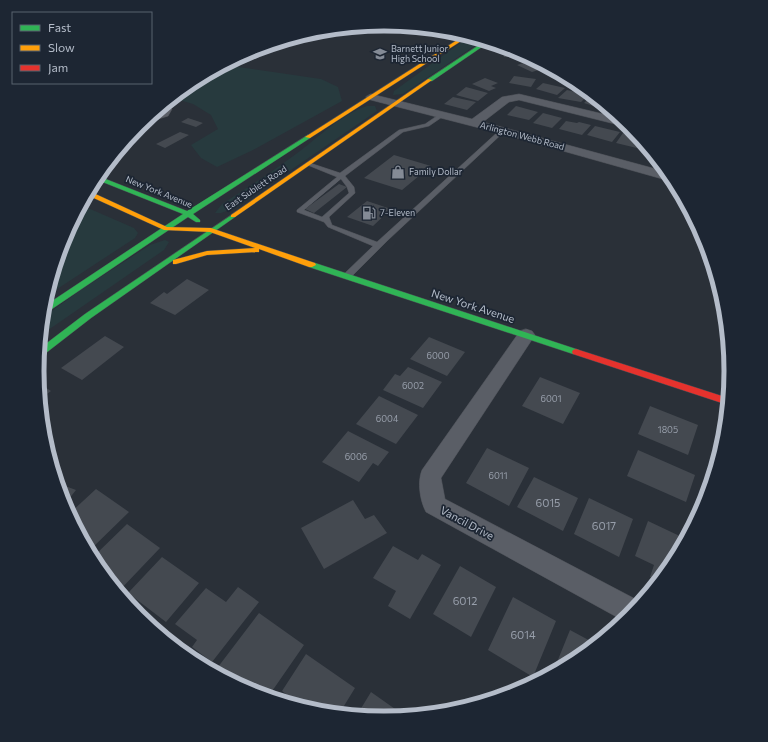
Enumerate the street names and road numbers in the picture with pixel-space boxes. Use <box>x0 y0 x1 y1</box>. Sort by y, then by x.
street label: Arlington Webb Road <box>479 119 566 152</box>
street label: East Sublett Road <box>223 163 289 212</box>
street label: New York Avenue <box>124 173 194 210</box>
street label: New York Avenue <box>430 286 517 325</box>
street label: Vancil Drive <box>438 503 496 542</box>

